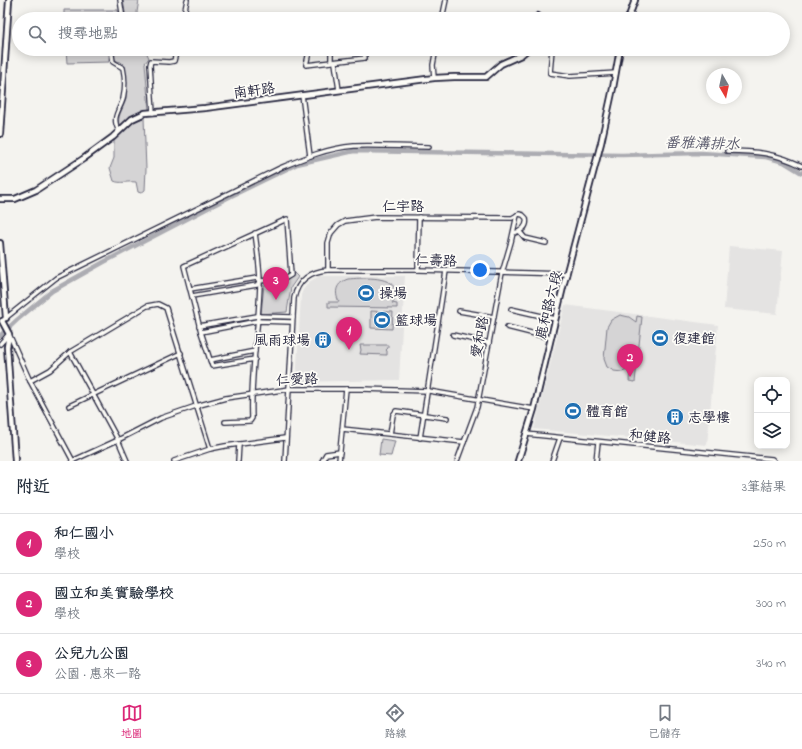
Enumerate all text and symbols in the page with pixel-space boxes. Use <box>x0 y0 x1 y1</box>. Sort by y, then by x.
search box <box>12 12 790 56</box>
icon: search <box>26 23 48 45</box>
text: 搜尋地點 <box>58 23 118 45</box>
north arrow <box>706 68 742 104</box>
street label: 南軒路 <box>232 78 276 105</box>
water label: 番雅溝排水 <box>664 132 741 156</box>
street label: 仁宇路 <box>382 197 424 218</box>
street label: 仁壽路 <box>415 250 457 273</box>
your location <box>470 260 490 280</box>
pin: 3 <box>263 267 289 300</box>
street label: 鹿和路六段 <box>531 269 568 342</box>
sports icon: 操場 <box>356 283 376 303</box>
place label: 操場 <box>379 284 407 305</box>
sports icon: 籃球場 <box>372 310 392 330</box>
place label: 籃球場 <box>395 311 437 332</box>
street label: 愛和路 <box>466 315 495 360</box>
pin: 1 <box>336 317 362 350</box>
sports icon: 復建館 <box>650 328 670 348</box>
place label: 復建館 <box>673 329 715 350</box>
building icon: 風雨球場 <box>313 330 333 350</box>
place label: 風雨球場 <box>254 331 310 352</box>
pin: 2 <box>617 344 643 377</box>
street label: 仁愛路 <box>276 369 319 392</box>
map controls <box>754 377 790 449</box>
button: locate <box>754 377 790 413</box>
sports icon: 體育館 <box>563 401 583 421</box>
place label: 體育館 <box>586 402 628 423</box>
building icon: 志學樓 <box>665 407 685 427</box>
place label: 志學樓 <box>688 408 730 429</box>
button: layers <box>754 413 790 449</box>
street label: 和健路 <box>628 425 672 450</box>
text: 附近 <box>16 475 50 500</box>
text: 3筆結果 <box>742 478 786 497</box>
text: 和仁國小 <box>54 523 114 545</box>
text: 1 <box>27 534 31 553</box>
text: 250 m <box>753 534 786 553</box>
text: 學校 <box>54 545 80 564</box>
text: 國立和美實驗學校 <box>54 583 174 605</box>
text: 2 <box>26 594 32 613</box>
text: 300 m <box>756 594 786 613</box>
text: 學校 <box>54 605 80 624</box>
text: 公兒九公園 <box>54 643 129 665</box>
text: 3 <box>26 654 32 673</box>
text: 340 m <box>756 654 786 673</box>
text: 公園 · 惠來一路 <box>54 665 141 684</box>
tab: 地圖 <box>121 702 143 742</box>
tab: 路線 <box>384 702 406 742</box>
tab: 已儲存 <box>648 702 681 742</box>

